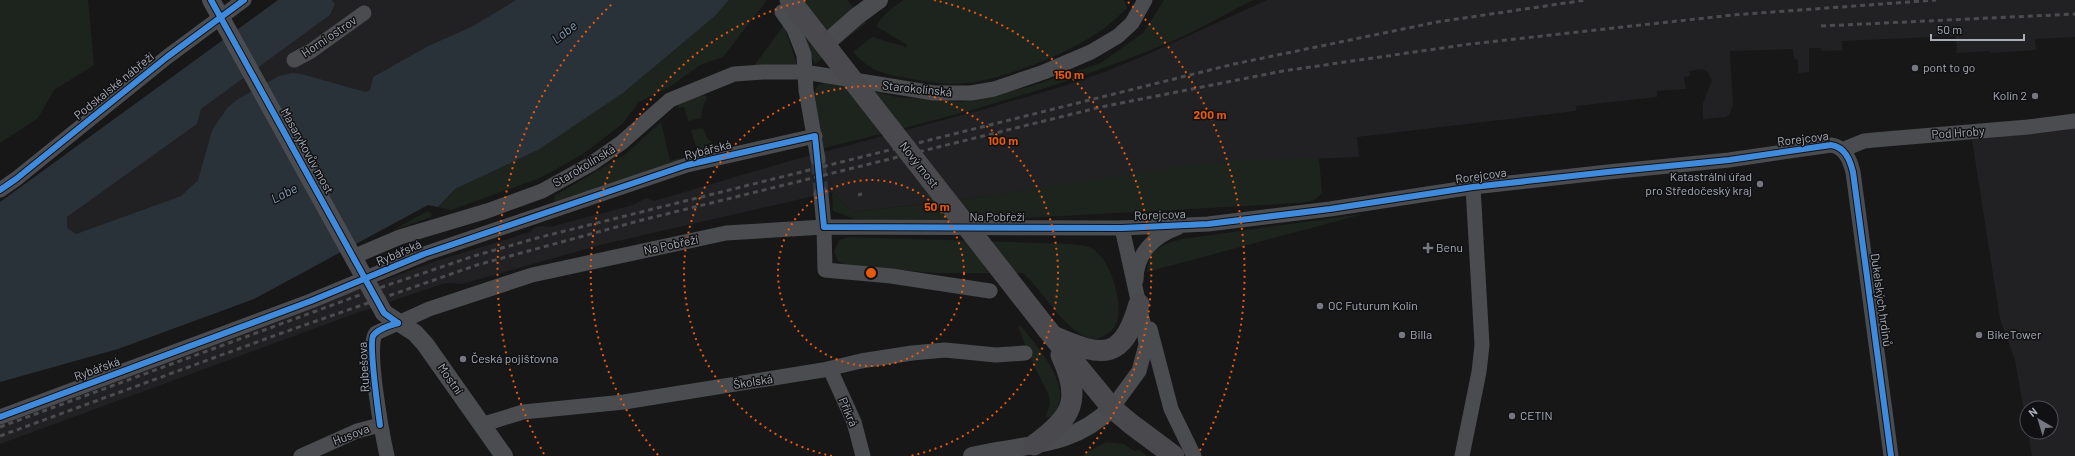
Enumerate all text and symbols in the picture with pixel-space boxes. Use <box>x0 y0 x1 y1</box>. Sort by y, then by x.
street label: Horní ostrov <box>298 13 359 60</box>
scale bar <box>1931 16 2024 42</box>
water label: Labe <box>548 17 580 47</box>
text: 50 m <box>1937 22 1962 36</box>
street label: Podskalské nábřeží <box>71 48 156 122</box>
place label: pont to go <box>1923 60 1975 74</box>
marker: pont to go <box>1910 63 1920 73</box>
text: 150 m <box>1054 67 1084 81</box>
street label: Starokolínská <box>881 77 953 99</box>
place label: Kolín 2 <box>1993 88 2027 102</box>
marker: Kolín 2 <box>2030 91 2040 101</box>
street label: Masarykovův most <box>279 105 337 196</box>
text: 200 m <box>1194 107 1226 121</box>
street label: Pod Hroby <box>1931 123 1985 141</box>
street label: Rorejcova <box>1776 128 1829 148</box>
text: 100 m <box>988 133 1018 147</box>
street label: Rybářská <box>683 136 733 162</box>
street label: Nový most <box>897 139 942 190</box>
street label: Starokolínská <box>550 141 617 189</box>
street label: Rorejcova <box>1454 164 1507 186</box>
place label: Katastrální úřad pro Středočeský kraj <box>1645 169 1752 197</box>
water label: Labe <box>268 179 300 206</box>
marker: Katastrální úřad pro Středočeský kraj <box>1755 179 1765 189</box>
text: 50 m <box>924 199 950 213</box>
street label: Rorejcova <box>1134 206 1186 222</box>
street label: Na Pobřeží <box>969 209 1025 223</box>
street label: Na Pobřeží <box>642 231 700 257</box>
street label: Rybářská <box>374 236 423 268</box>
place label: Benu <box>1436 240 1463 254</box>
marker: Benu <box>1423 243 1433 253</box>
street label: Dukelských hrdinů <box>1869 252 1895 347</box>
centre of rings <box>864 266 878 280</box>
place label: OC Futurum Kolín <box>1328 298 1418 312</box>
marker: OC Futurum Kolín <box>1315 301 1325 311</box>
place label: Billa <box>1410 327 1432 341</box>
place label: BikeTower <box>1987 327 2042 341</box>
marker: Billa <box>1397 330 1407 340</box>
marker: BikeTower <box>1974 330 1984 340</box>
street label: Rubešova <box>355 342 371 393</box>
place label: Česká pojišťovna <box>471 351 558 365</box>
street label: Rybářská <box>72 353 121 383</box>
marker: Česká pojišťovna <box>458 354 468 364</box>
street label: Mostní <box>435 360 467 397</box>
street label: Školská <box>732 371 774 391</box>
street label: Příkrá <box>837 395 861 428</box>
north arrow <box>2019 400 2059 440</box>
text: N <box>2026 404 2039 419</box>
place label: CETIN <box>1520 408 1553 422</box>
marker: CETIN <box>1507 411 1517 421</box>
street label: Husova <box>330 421 371 447</box>

